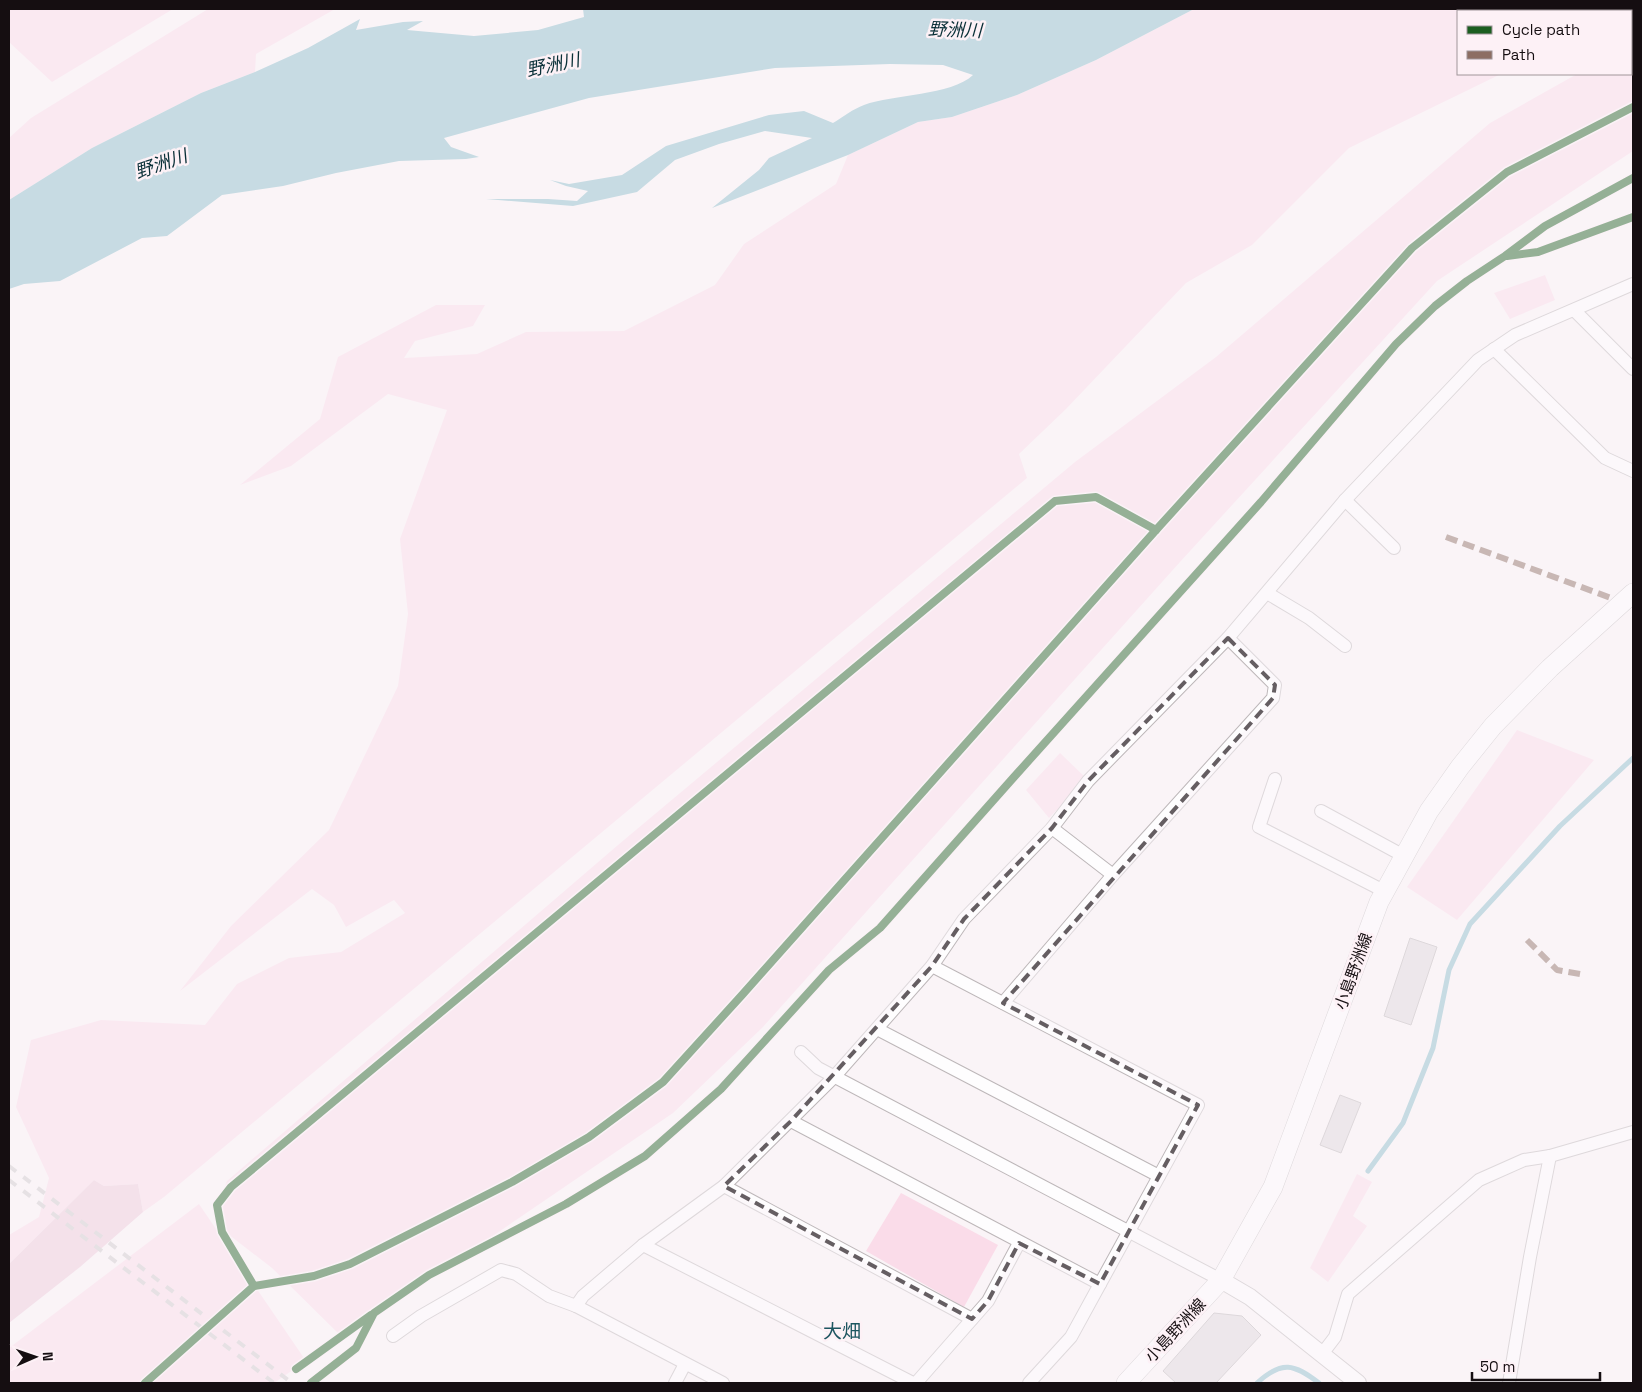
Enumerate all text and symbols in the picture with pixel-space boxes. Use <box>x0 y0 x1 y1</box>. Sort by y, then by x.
legend <box>1457 10 1632 75</box>
water label: 野洲川 <box>928 17 984 42</box>
text: Cycle path <box>1502 20 1580 39</box>
text: Path <box>1502 45 1535 64</box>
water label: 野洲川 <box>524 47 584 81</box>
water label: 野洲川 <box>132 143 192 183</box>
street label: 小島野洲線 <box>1330 930 1377 1012</box>
street label: 小島野洲線 <box>1140 1294 1210 1367</box>
district label: 大畑 <box>823 1319 861 1344</box>
north arrow <box>10 1332 60 1382</box>
scale bar <box>1472 1350 1600 1382</box>
text: N <box>39 1352 57 1362</box>
text: 50 m <box>1480 1357 1515 1376</box>

